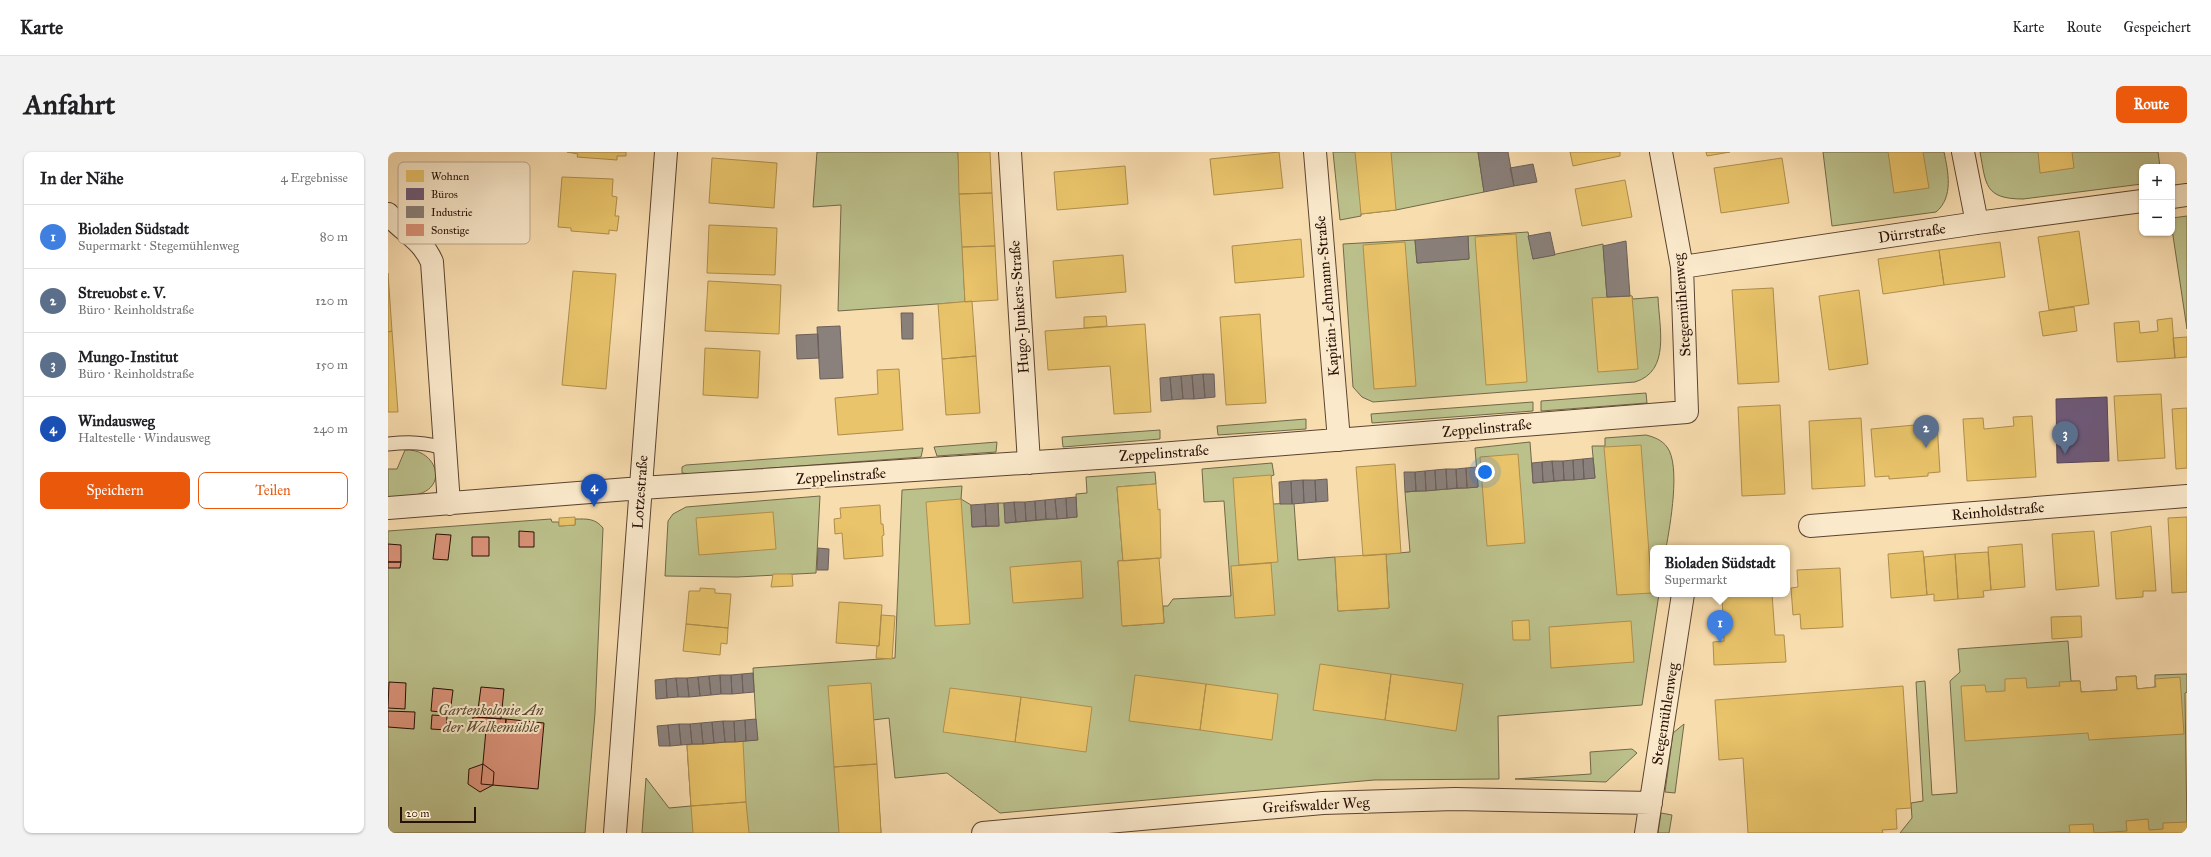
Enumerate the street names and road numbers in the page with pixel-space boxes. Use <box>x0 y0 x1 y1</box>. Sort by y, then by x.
street label: Kapitän-Lehmann-Straße <box>1311 215 1343 377</box>
street label: Dürrstraße <box>1877 219 1947 247</box>
street label: Hugo-Junkers-Straße <box>1005 240 1034 374</box>
street label: Stegemühlenweg <box>1669 252 1695 357</box>
street label: Zeppelinstraße <box>1441 415 1533 441</box>
street label: Zeppelinstraße <box>1119 441 1209 465</box>
street label: Lotzestraße <box>628 454 652 530</box>
street label: Zeppelinstraße <box>796 464 886 488</box>
street label: Reinholdstraße <box>1951 498 2045 524</box>
street label: Stegemühlenweg <box>1648 661 1682 766</box>
street label: Greifswalder Weg <box>1262 793 1371 817</box>

